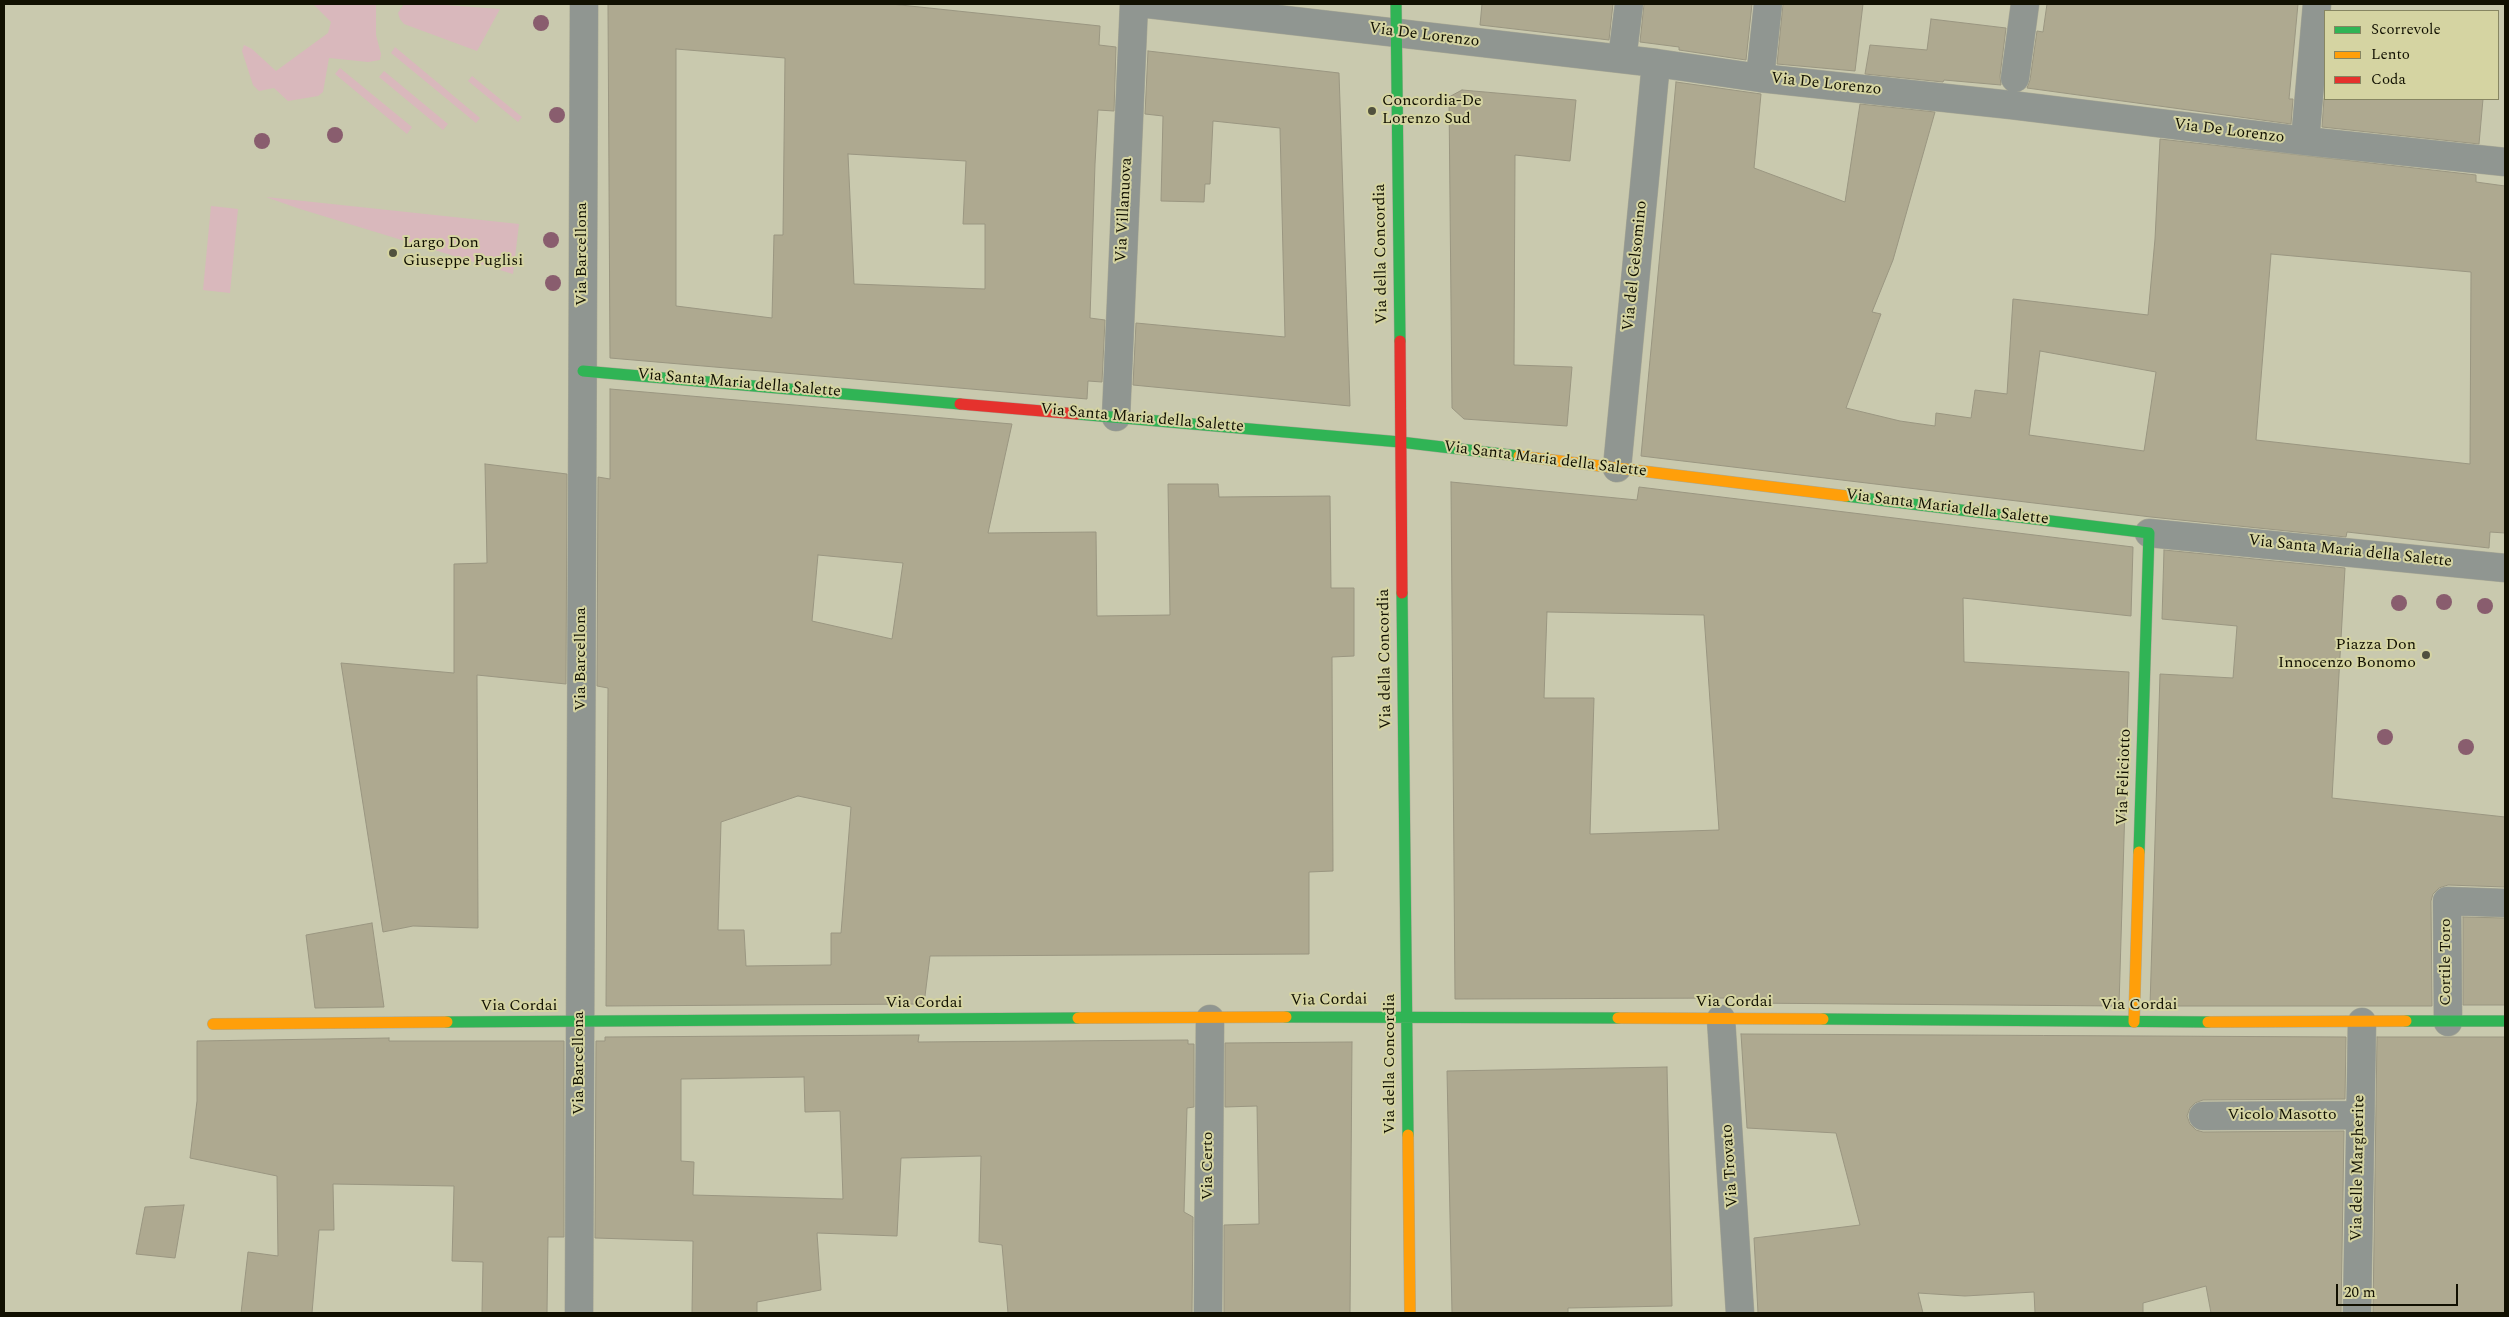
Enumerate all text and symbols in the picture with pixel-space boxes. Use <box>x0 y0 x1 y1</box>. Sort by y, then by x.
legend <box>2324 10 2499 100</box>
text: Scorrevole <box>2371 18 2441 41</box>
street label: Via De Lorenzo <box>1368 20 1480 52</box>
text: Lento <box>2371 43 2410 66</box>
text: Coda <box>2371 68 2406 91</box>
street label: Via De Lorenzo <box>1770 70 1882 100</box>
place label: Concordia-De Lorenzo Sud <box>1382 92 1482 130</box>
marker: Concordia-De Lorenzo Sud <box>1366 105 1378 117</box>
street label: Via De Lorenzo <box>2173 116 2285 148</box>
street label: Via Villanuova <box>1113 157 1137 263</box>
street label: Via della Concordia <box>1371 184 1393 324</box>
street label: Via del Gelsomino <box>1620 200 1652 332</box>
street label: Via Barcellona <box>573 202 593 306</box>
place label: Largo Don Giuseppe Puglisi <box>403 234 523 272</box>
marker: Largo Don Giuseppe Puglisi <box>387 247 399 259</box>
street label: Via Santa Maria della Salette <box>636 366 842 402</box>
street label: Via Santa Maria della Salette <box>1039 401 1245 437</box>
street label: Via Santa Maria della Salette <box>1442 438 1648 482</box>
street label: Via Santa Maria della Salette <box>1844 486 2050 530</box>
street label: Via Santa Maria della Salette <box>2247 532 2453 572</box>
street label: Via della Concordia <box>1375 589 1397 729</box>
street label: Via Barcellona <box>572 607 592 711</box>
place label: Piazza Don Innocenzo Bonomo <box>2278 636 2416 674</box>
marker: Piazza Don Innocenzo Bonomo <box>2420 649 2432 661</box>
street label: Via Feliciotto <box>2114 728 2136 826</box>
street label: Cortile Toro <box>2437 918 2457 1006</box>
street label: Via Cordai <box>1290 991 1368 1011</box>
street label: Via Cordai <box>1695 993 1773 1013</box>
street label: Via Cordai <box>885 994 963 1014</box>
street label: Via della Concordia <box>1381 994 1401 1134</box>
street label: Via Cordai <box>2100 996 2178 1016</box>
street label: Via Cordai <box>480 997 558 1017</box>
street label: Via Barcellona <box>570 1011 590 1115</box>
street label: Via delle Margherite <box>2348 1095 2370 1241</box>
street label: Vicolo Masotto <box>2227 1106 2337 1126</box>
street label: Via Trovato <box>1719 1124 1743 1208</box>
street label: Via Certo <box>1199 1132 1219 1200</box>
scale bar <box>2339 1274 2462 1306</box>
text: 20 m <box>2344 1281 2376 1304</box>

